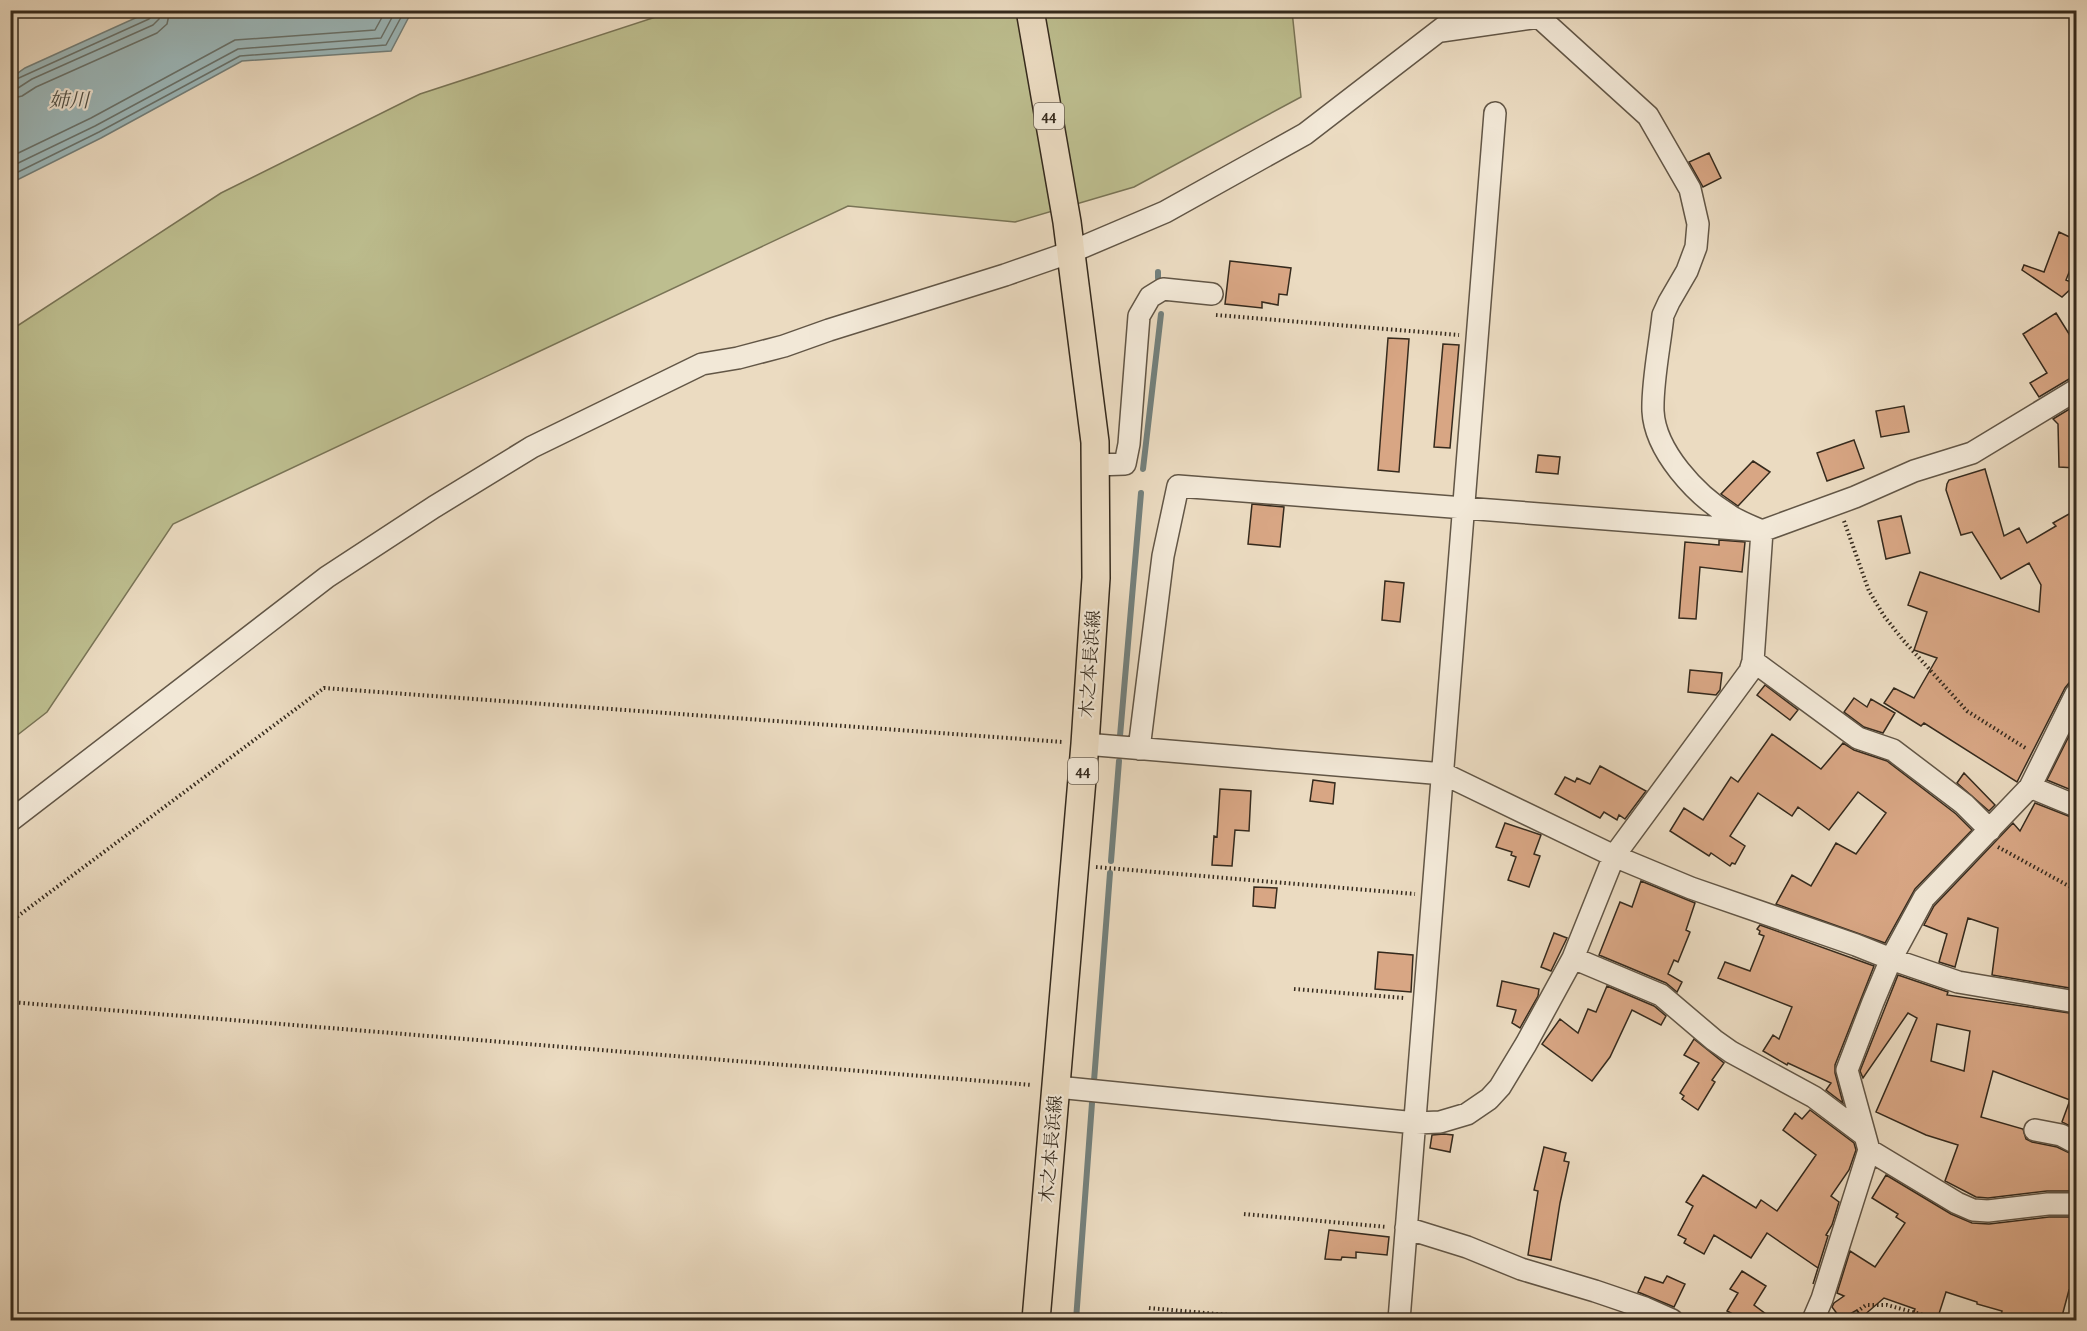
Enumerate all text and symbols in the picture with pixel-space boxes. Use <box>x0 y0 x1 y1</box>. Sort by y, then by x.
water label: 姉川 <box>49 87 91 114</box>
road number: 44 <box>1034 103 1064 129</box>
street label: 木之本長浜線 <box>1074 609 1106 719</box>
road number: 44 <box>1068 758 1098 784</box>
street label: 木之本長浜線 <box>1034 1094 1068 1204</box>

